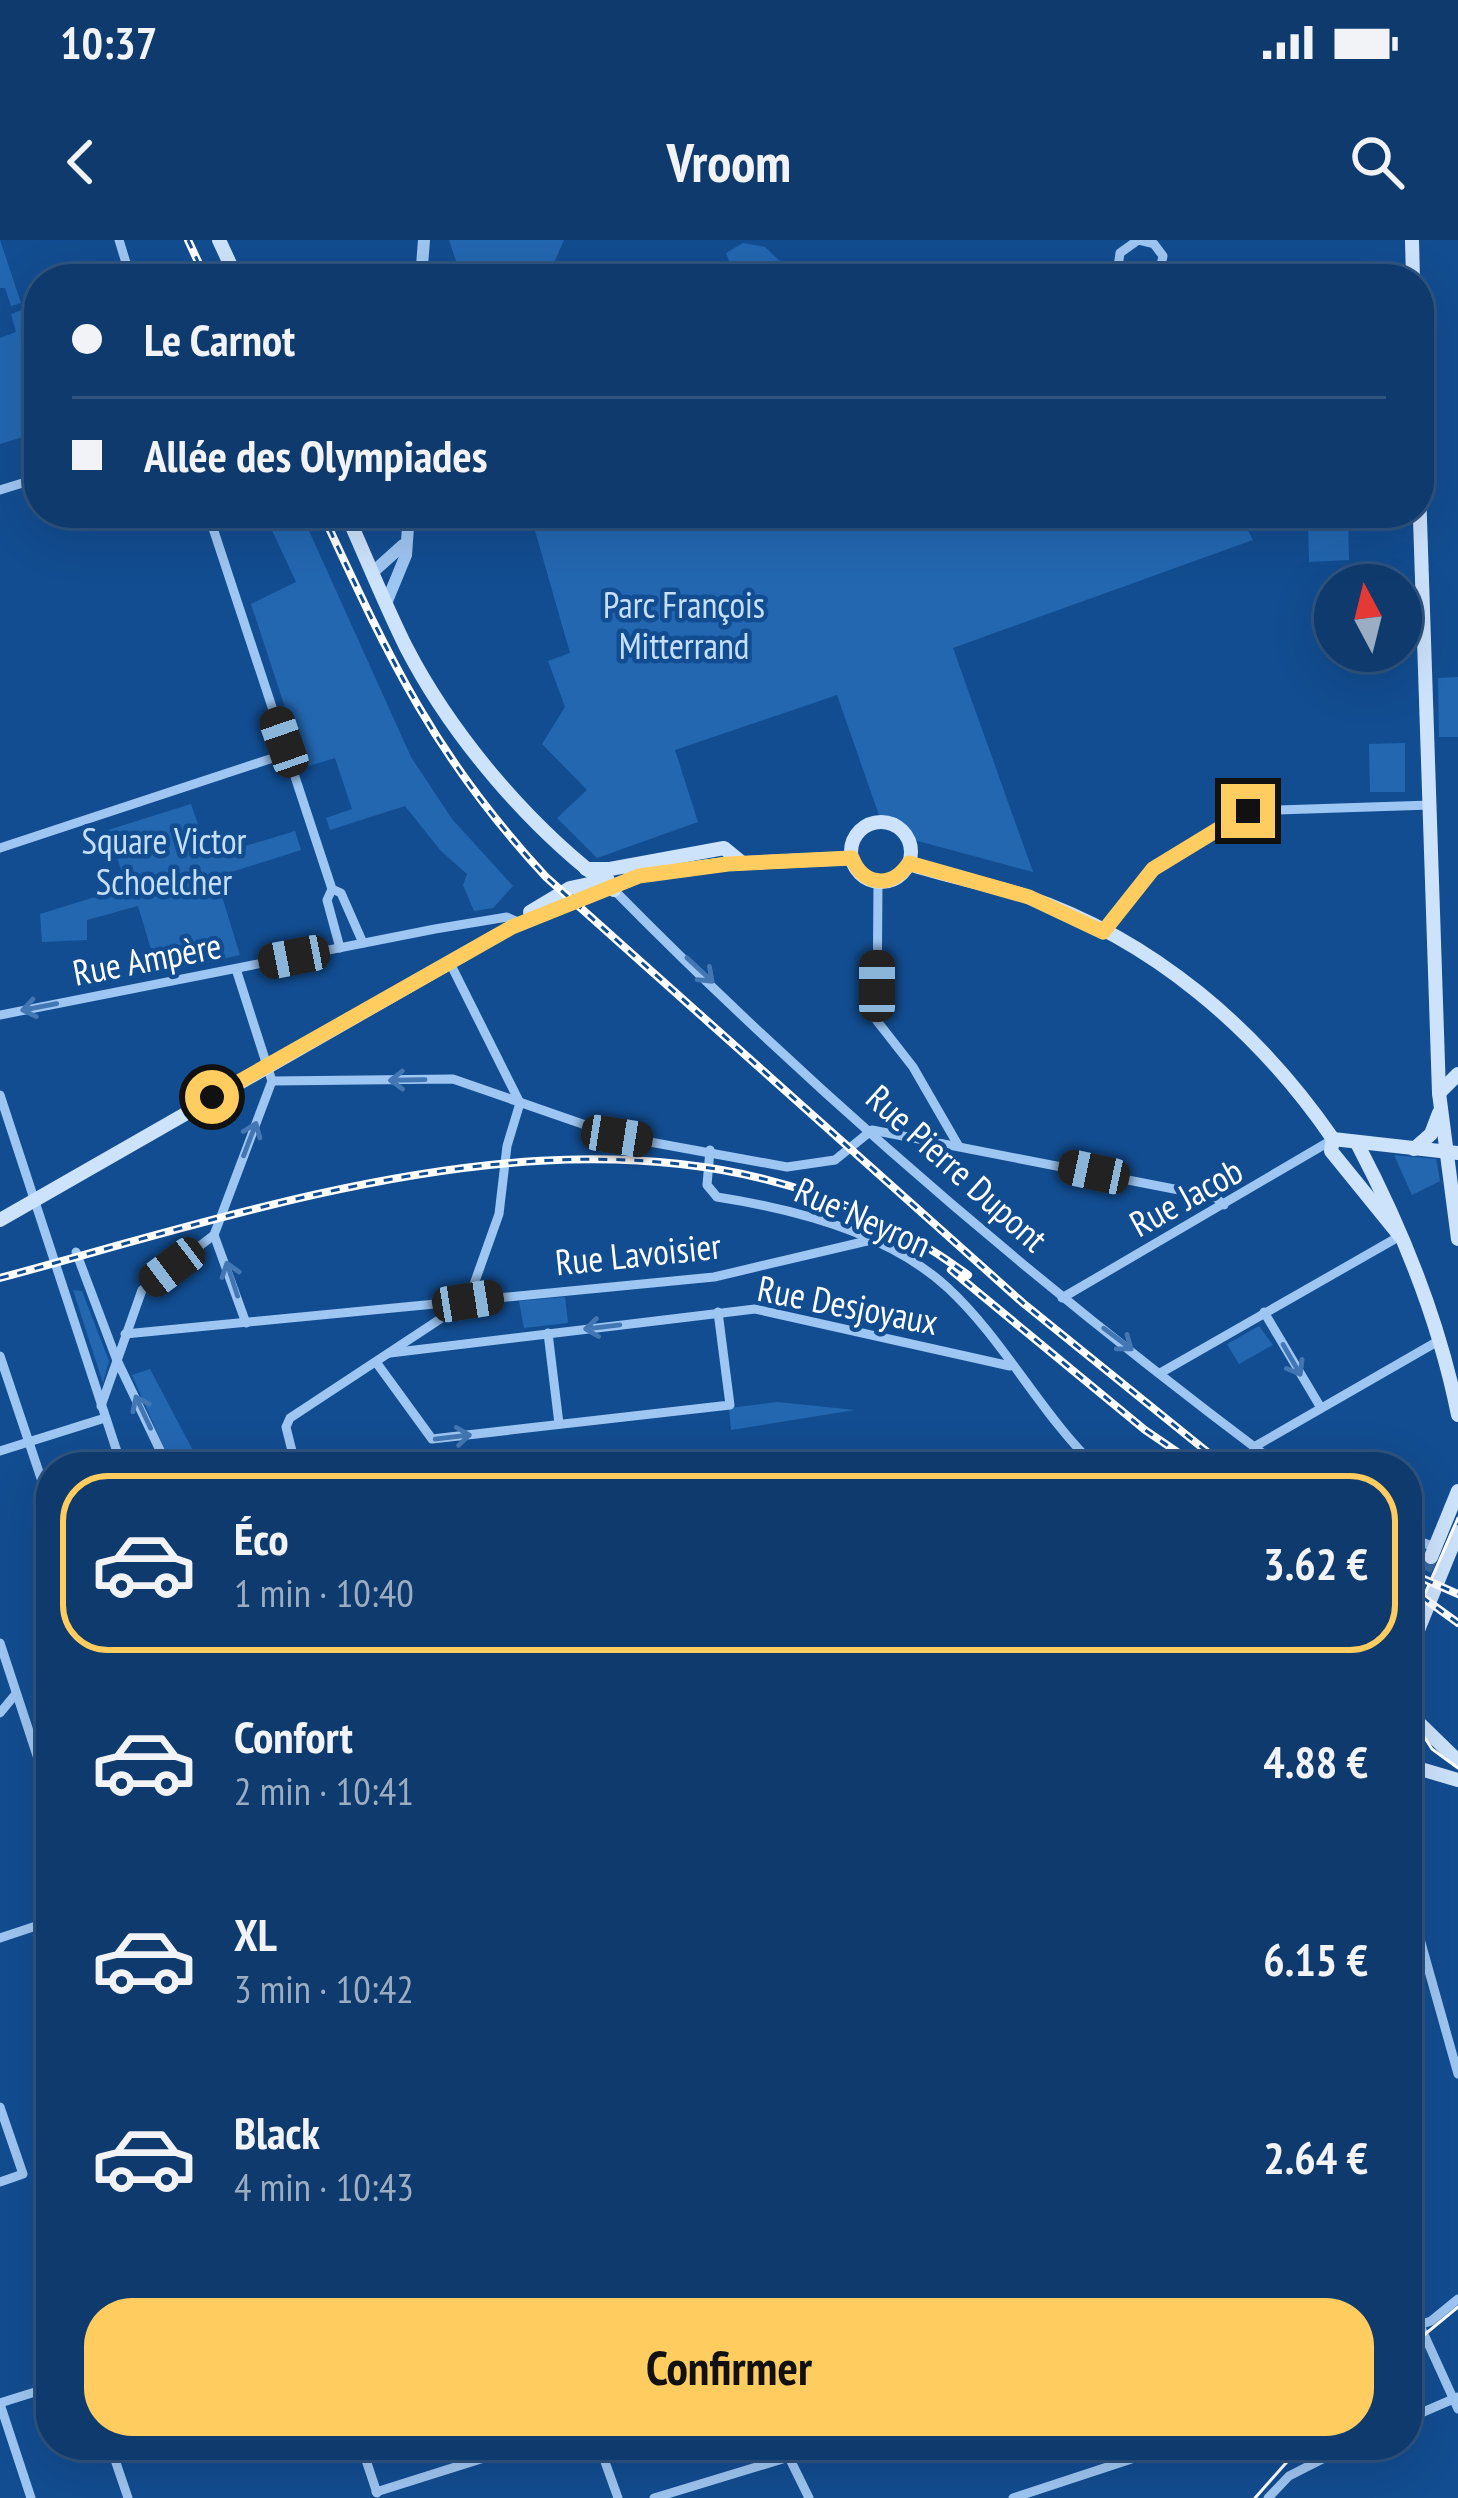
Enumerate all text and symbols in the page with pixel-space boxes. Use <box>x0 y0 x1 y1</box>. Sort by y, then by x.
text: 10:37 <box>60 13 157 71</box>
text: Vroom <box>667 127 791 197</box>
icon: back <box>48 129 114 195</box>
icon: search <box>1344 129 1410 195</box>
text: Le Carnot <box>144 310 295 368</box>
text: Allée des Olympiades <box>144 426 487 484</box>
north arrow <box>1314 564 1422 672</box>
map controls <box>1314 564 1422 672</box>
park label: Parc François Mitterrand <box>603 581 765 669</box>
car <box>255 702 313 782</box>
route end <box>1221 784 1275 838</box>
park label: Square Victor Schoelcher <box>82 817 247 905</box>
street label: Rue Ampère <box>69 921 225 996</box>
car <box>255 932 333 982</box>
car <box>859 950 895 1022</box>
one-way arrow <box>684 955 714 983</box>
one-way arrow <box>20 997 59 1020</box>
one-way arrow <box>388 1068 427 1091</box>
route start <box>185 1070 239 1124</box>
street label: Rue Pierre Dupont <box>857 1074 1058 1261</box>
car <box>579 1113 655 1159</box>
one-way arrow <box>241 1121 263 1158</box>
street label: Rue Jacob <box>1121 1146 1250 1247</box>
car <box>1055 1147 1133 1197</box>
street label: Rue Neyron <box>788 1166 938 1267</box>
street label: Rue Lavoisier <box>553 1221 723 1286</box>
car <box>132 1231 212 1303</box>
one-way arrow <box>219 1261 241 1299</box>
street label: Rue Desjoyaux <box>754 1264 942 1345</box>
car <box>430 1278 506 1324</box>
one-way arrow <box>584 1316 623 1338</box>
one-way arrow <box>1101 1325 1133 1352</box>
one-way arrow <box>1281 1342 1305 1377</box>
one-way arrow <box>131 1395 153 1431</box>
one-way arrow <box>433 1425 472 1447</box>
icon: car <box>90 1509 198 1617</box>
text: Éco <box>234 1509 289 1567</box>
text: 3.62 € <box>1263 1534 1368 1592</box>
text: 1 min · 10:40 <box>234 1567 414 1618</box>
icon: car <box>90 1707 198 1815</box>
text: Confort <box>234 1707 353 1765</box>
text: 4.88 € <box>1263 1732 1368 1790</box>
text: 2 min · 10:41 <box>234 1765 414 1816</box>
icon: car <box>90 1905 198 2013</box>
text: XL <box>234 1905 277 1963</box>
text: 6.15 € <box>1263 1930 1368 1988</box>
text: 3 min · 10:42 <box>234 1963 414 2014</box>
icon: car <box>90 2103 198 2211</box>
text: Black <box>234 2103 320 2161</box>
text: 2.64 € <box>1263 2128 1368 2186</box>
text: 4 min · 10:43 <box>234 2161 414 2212</box>
button: Confirmer <box>84 2298 1374 2436</box>

